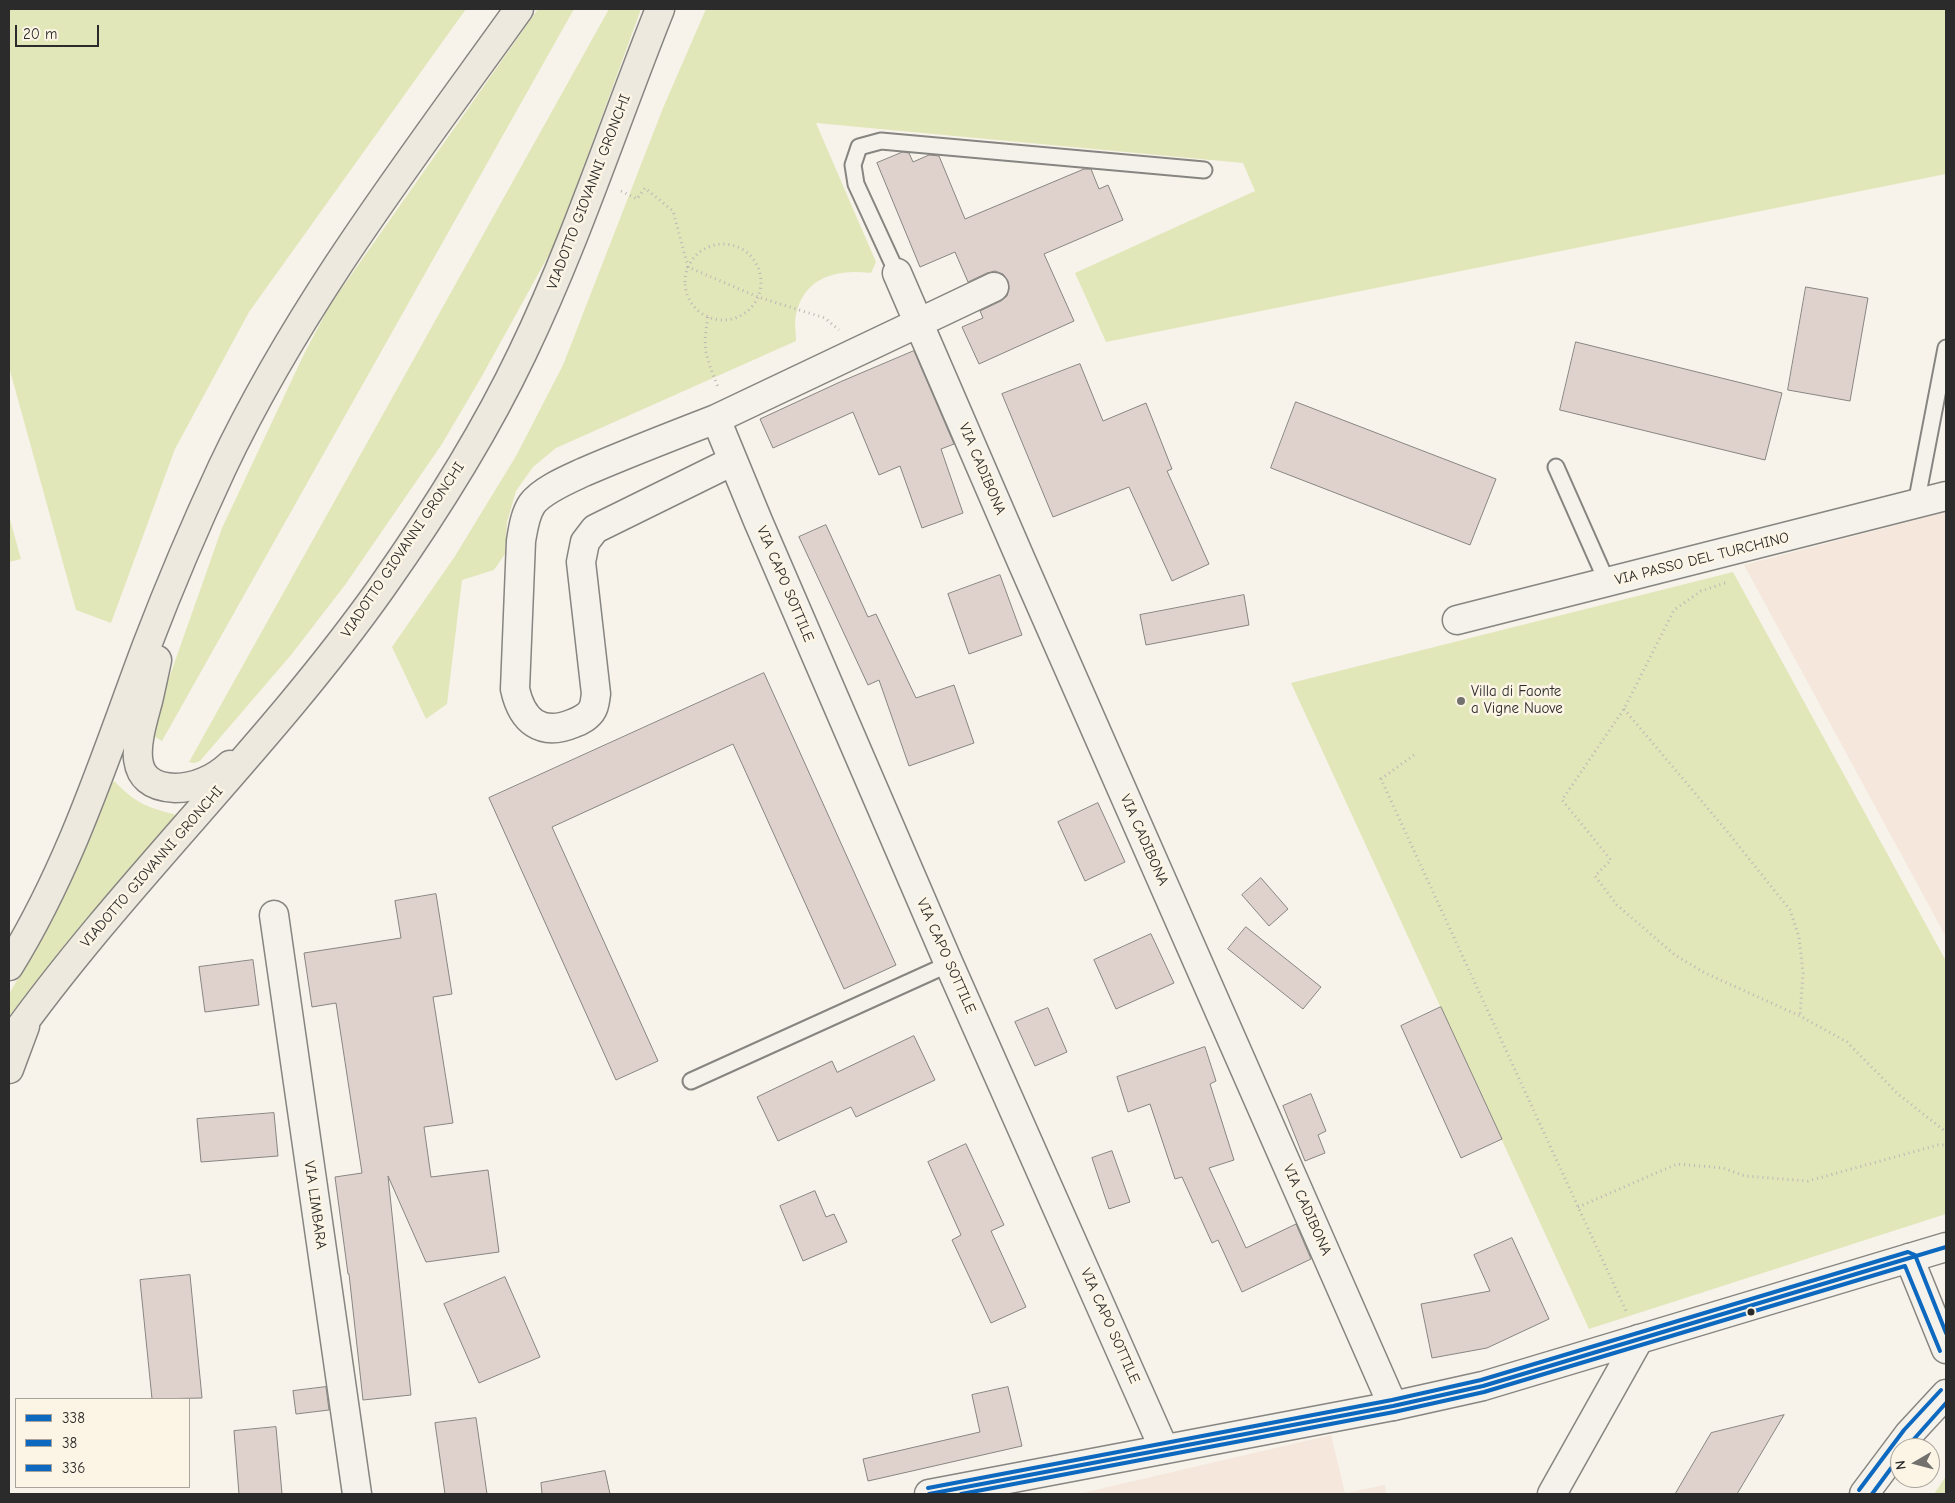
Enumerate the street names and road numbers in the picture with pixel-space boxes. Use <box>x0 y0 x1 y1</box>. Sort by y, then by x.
street label: VIADOTTO GIOVANNI GRONCHI <box>543 92 635 292</box>
street label: VIA CADIBONA <box>955 420 1009 518</box>
street label: VIADOTTO GIOVANNI GRONCHI <box>337 459 469 641</box>
street label: VIA CAPO SOTTILE <box>752 523 818 645</box>
street label: VIA PASSO DEL TURCHINO <box>1613 529 1791 589</box>
street label: VIADOTTO GIOVANNI GRONCHI <box>77 783 227 951</box>
street label: VIA CADIBONA <box>1116 792 1172 888</box>
street label: VIA CAPO SOTTILE <box>913 896 979 1016</box>
street label: VIA LIMBARA <box>300 1160 330 1250</box>
street label: VIA CADIBONA <box>1279 1162 1335 1258</box>
street label: VIA CAPO SOTTILE <box>1077 1266 1143 1386</box>

